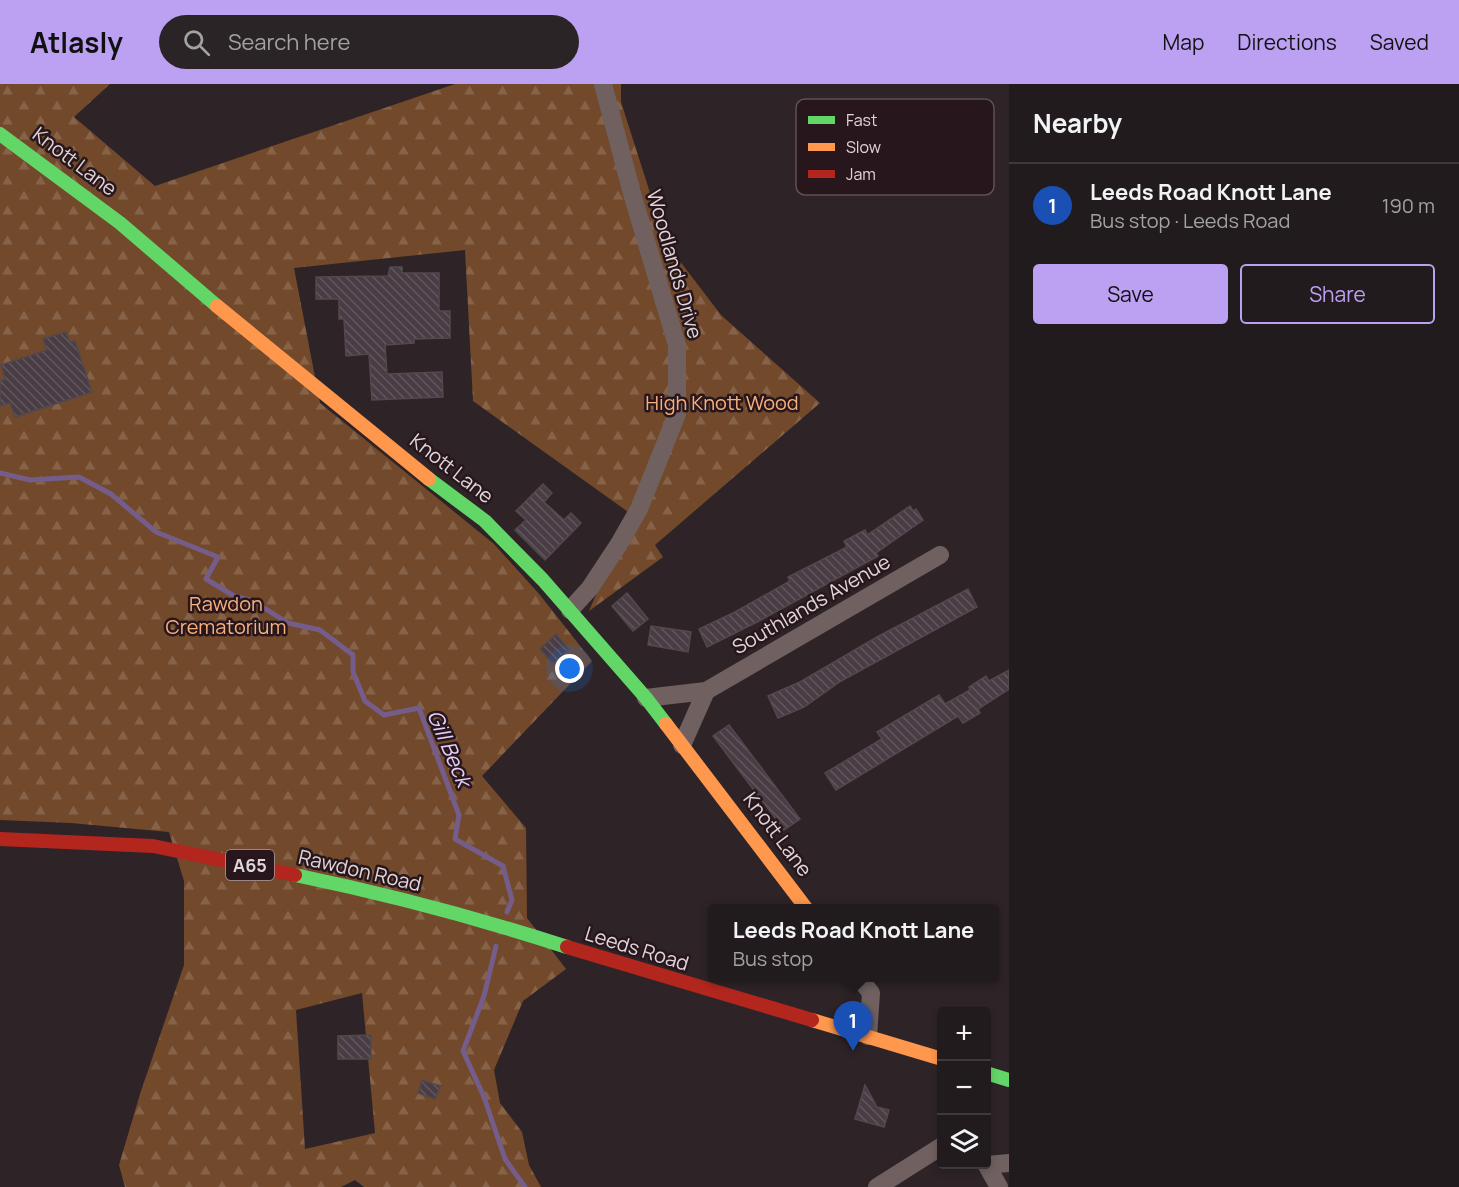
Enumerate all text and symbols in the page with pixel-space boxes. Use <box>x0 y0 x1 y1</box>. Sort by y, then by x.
search box <box>159 15 579 69</box>
text: Atlasly <box>30 23 123 61</box>
icon: search <box>180 26 213 59</box>
text: Search here <box>228 27 350 57</box>
text: Map <box>1163 28 1204 56</box>
text: Directions <box>1237 28 1337 56</box>
text: Saved <box>1370 28 1429 56</box>
legend <box>796 99 994 195</box>
text: Nearby <box>1033 105 1122 141</box>
text: Fast <box>846 109 877 131</box>
street label: Knott Lane <box>27 120 123 202</box>
text: Slow <box>846 136 881 158</box>
text: Jam <box>846 163 876 185</box>
text: Leeds Road Knott Lane <box>1090 177 1332 207</box>
street label: Woodlands Drive <box>641 186 709 342</box>
text: 1 <box>1048 192 1057 219</box>
text: 190 m <box>1382 192 1435 219</box>
text: Bus stop · Leeds Road <box>1090 207 1290 234</box>
button: Save <box>1033 264 1228 324</box>
button: Share <box>1240 264 1435 324</box>
park label: High Knott Wood <box>645 389 799 416</box>
street label: Knott Lane <box>405 427 499 509</box>
street label: Southlands Avenue <box>727 548 895 660</box>
park label: Rawdon Crematorium <box>166 590 286 640</box>
your location <box>555 654 584 683</box>
water label: Gill Beck <box>421 705 480 793</box>
street label: Knott Lane <box>737 786 819 882</box>
street label: Rawdon Road <box>296 843 424 897</box>
road number: A65 <box>226 850 274 880</box>
popup <box>708 904 999 982</box>
text: Leeds Road Knott Lane <box>733 915 974 945</box>
street label: Leeds Road <box>582 919 692 977</box>
text: Bus stop <box>733 945 813 972</box>
pin: 1 <box>834 1002 872 1051</box>
map controls <box>937 1007 991 1169</box>
button: + <box>937 1007 991 1061</box>
button: − <box>937 1061 991 1115</box>
button: layers <box>937 1115 991 1169</box>

